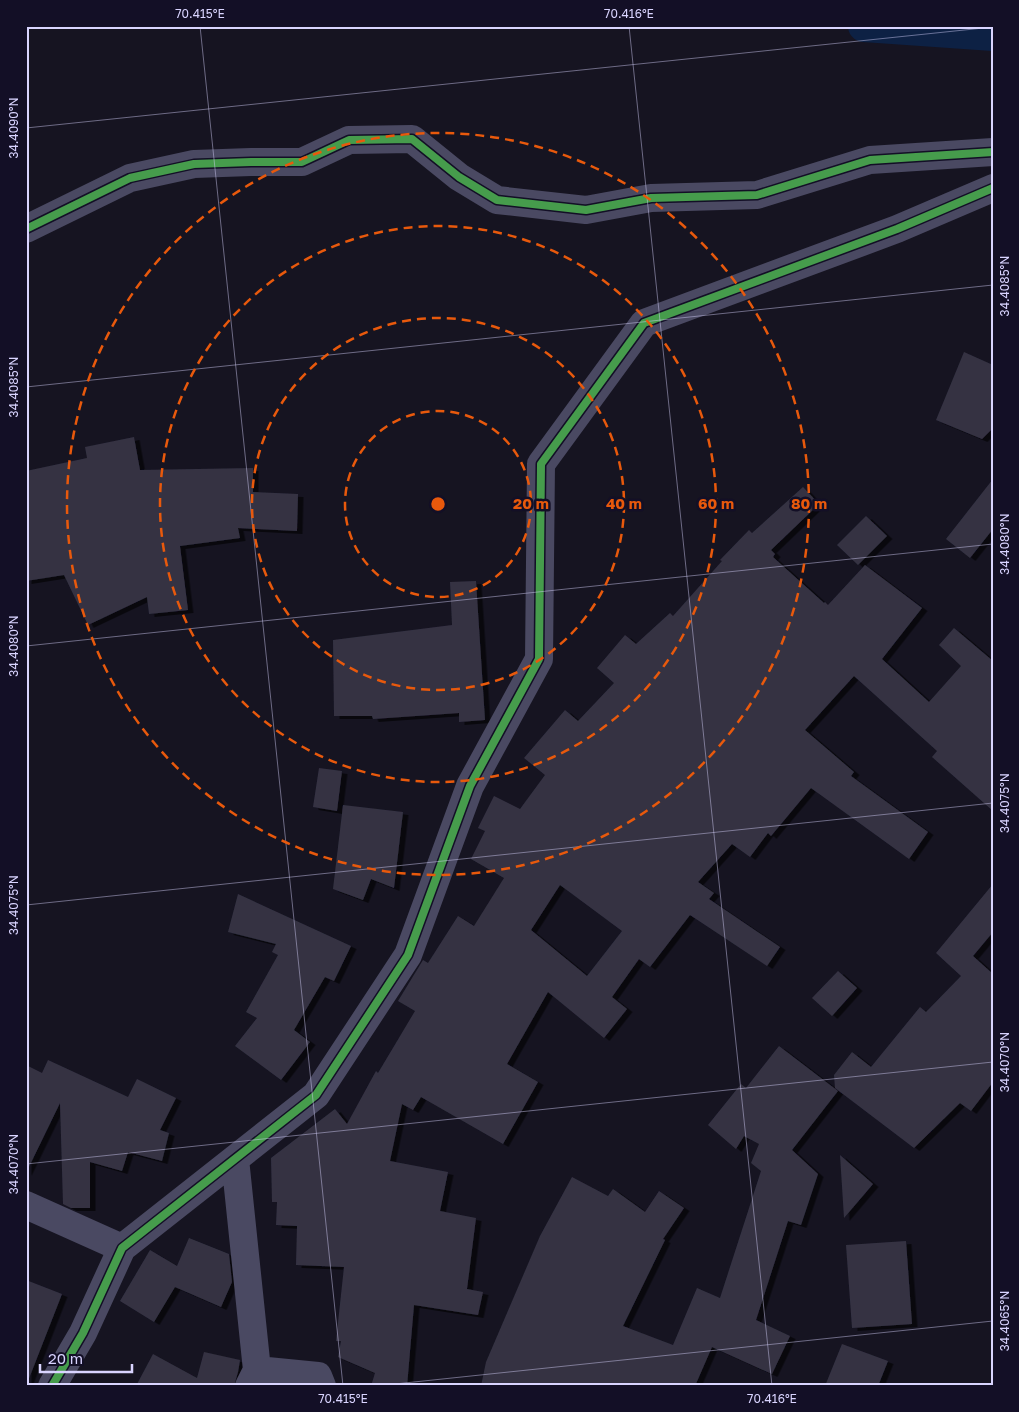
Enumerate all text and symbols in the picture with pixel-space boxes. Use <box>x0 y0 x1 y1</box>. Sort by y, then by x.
text: 70.415°E <box>175 6 225 21</box>
text: 70.416°E <box>604 6 654 21</box>
text: 34.4090°N <box>6 97 21 159</box>
text: 34.4085°N <box>997 256 1012 316</box>
text: 34.4085°N <box>6 357 21 417</box>
text: 20 m <box>513 494 549 512</box>
text: 40 m <box>606 494 642 512</box>
text: 60 m <box>698 494 734 512</box>
text: 80 m <box>791 494 827 512</box>
centre of rings <box>429 495 447 513</box>
text: 34.4080°N <box>997 513 1012 575</box>
text: 34.4080°N <box>6 615 21 677</box>
text: 34.4075°N <box>997 773 1012 833</box>
text: 34.4075°N <box>6 875 21 935</box>
text: 34.4070°N <box>997 1032 1012 1092</box>
text: 34.4070°N <box>6 1134 21 1194</box>
text: 34.4065°N <box>997 1291 1012 1351</box>
scale bar <box>40 1342 132 1374</box>
text: 20 m <box>48 1349 83 1367</box>
text: 70.415°E <box>318 1391 368 1406</box>
text: 70.416°E <box>747 1391 797 1406</box>

